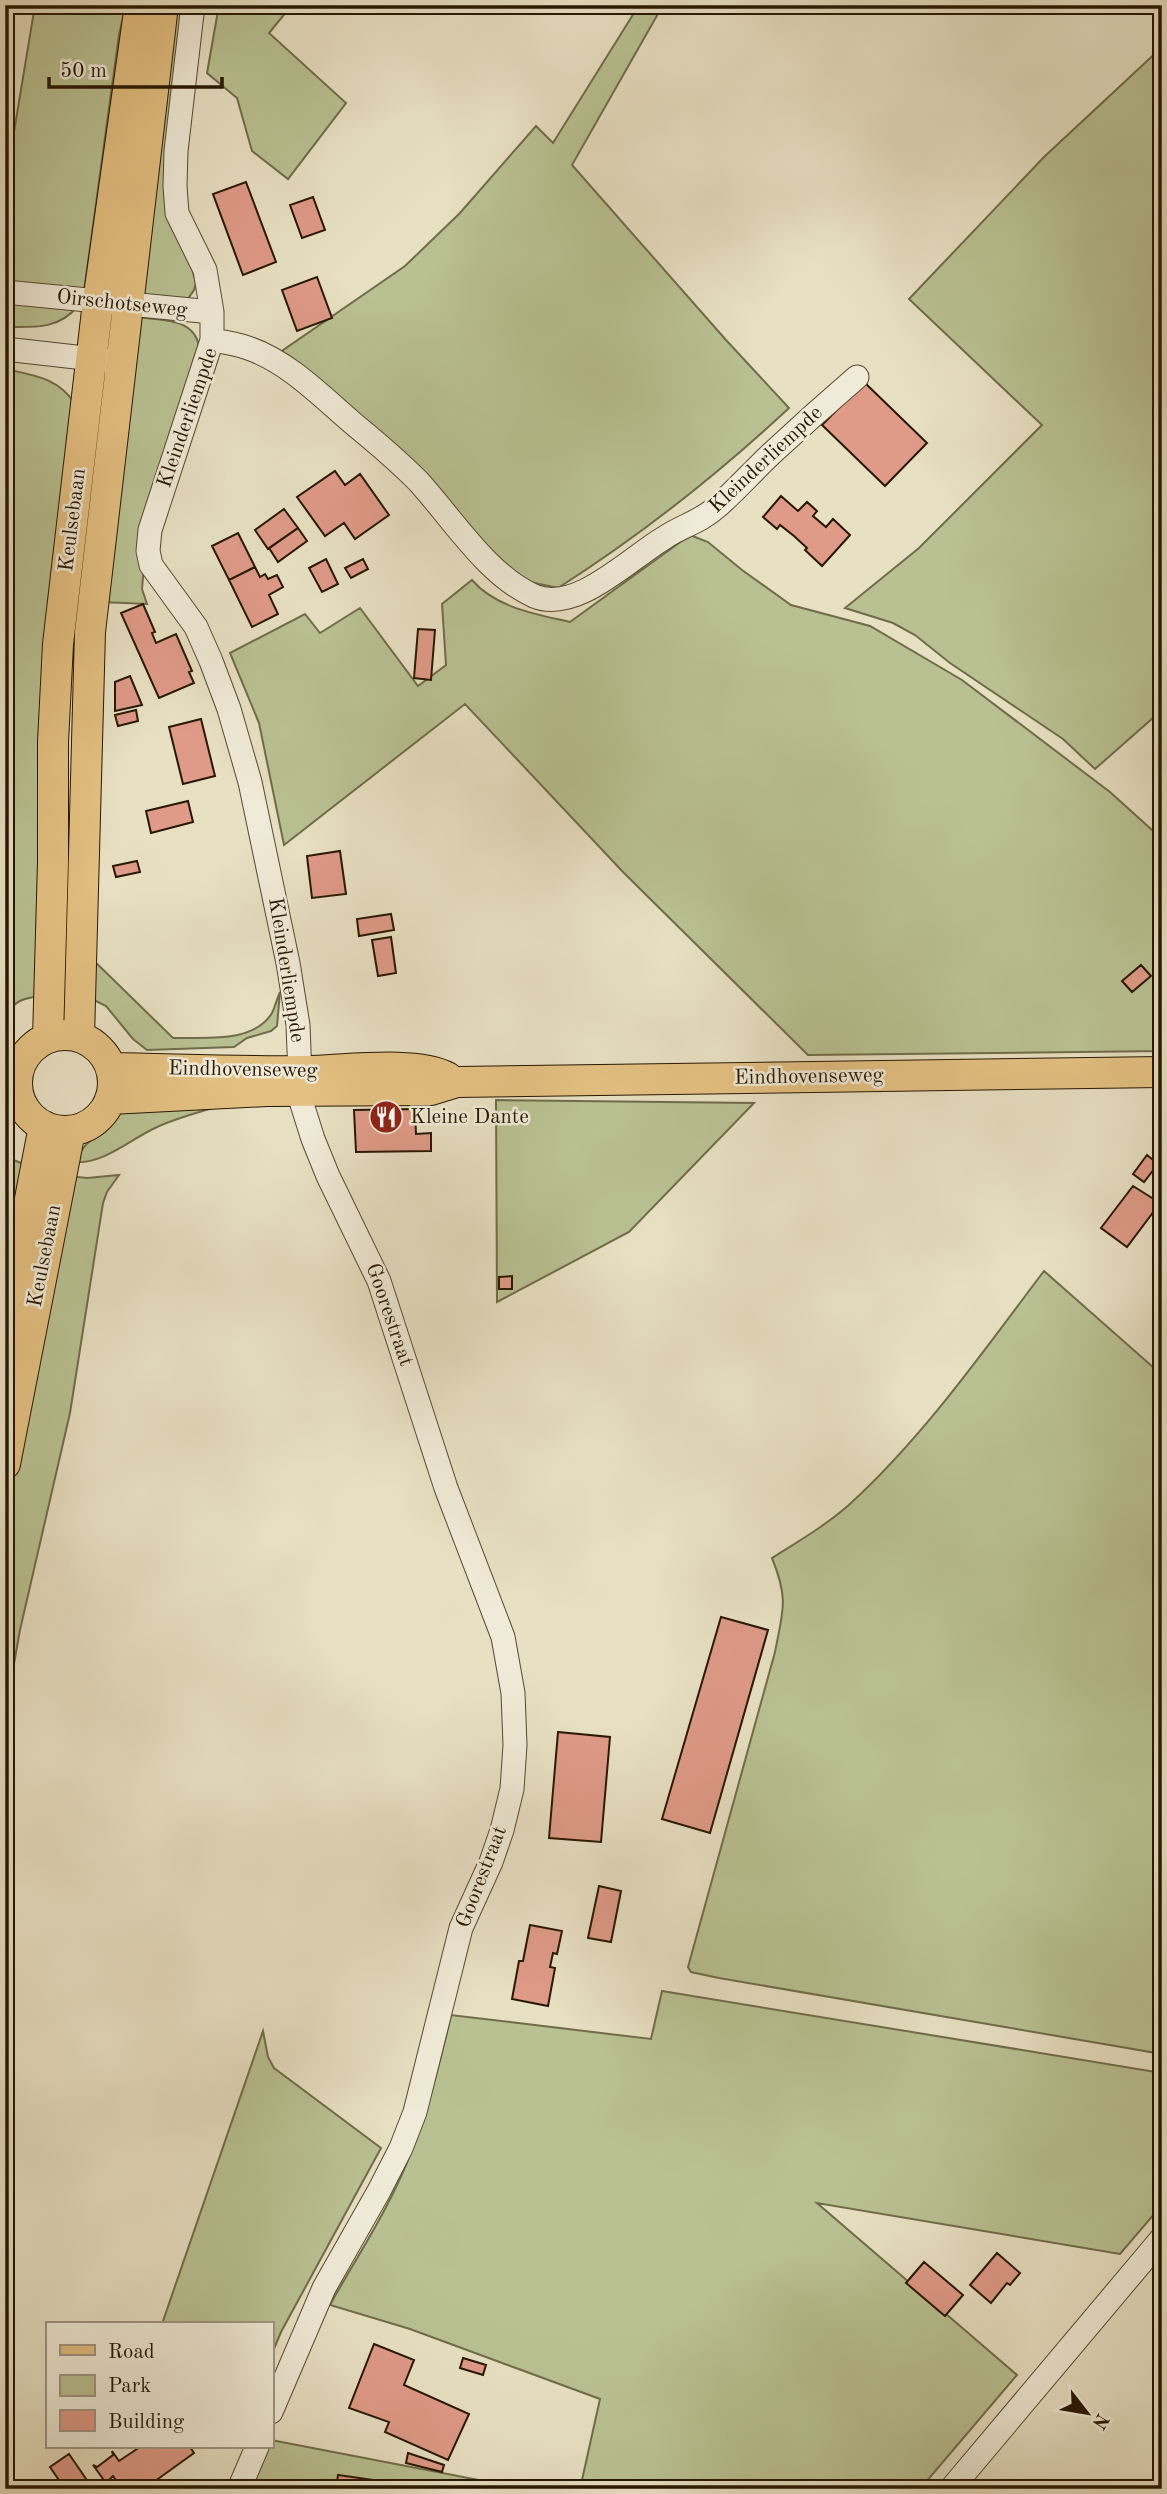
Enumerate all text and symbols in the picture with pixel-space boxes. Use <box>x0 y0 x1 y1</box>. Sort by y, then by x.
scale bar <box>49 46 222 90</box>
text: 50 m <box>60 61 107 82</box>
street label: Oirschotseweg <box>56 287 189 321</box>
street label: Kleinderliempde <box>154 345 222 491</box>
street label: Kleinderliempde <box>705 402 827 518</box>
street label: Keulsebaan <box>56 467 90 573</box>
street label: Kleinderliempde <box>264 896 308 1044</box>
street label: Eindhovenseweg <box>168 1058 319 1082</box>
street label: Eindhovenseweg <box>734 1065 885 1089</box>
restaurant icon: Kleine Dante <box>367 1098 405 1136</box>
place label: Kleine Dante <box>410 1107 529 1128</box>
street label: Keulsebaan <box>25 1203 65 1309</box>
street label: Goorestraat <box>362 1261 416 1369</box>
street label: Goorestraat <box>453 1823 511 1931</box>
legend <box>46 2322 273 2448</box>
text: Road <box>108 2342 155 2363</box>
text: Park <box>108 2376 151 2397</box>
north arrow <box>1052 2378 1122 2448</box>
text: N <box>1087 2409 1111 2432</box>
text: Building <box>108 2412 185 2433</box>

